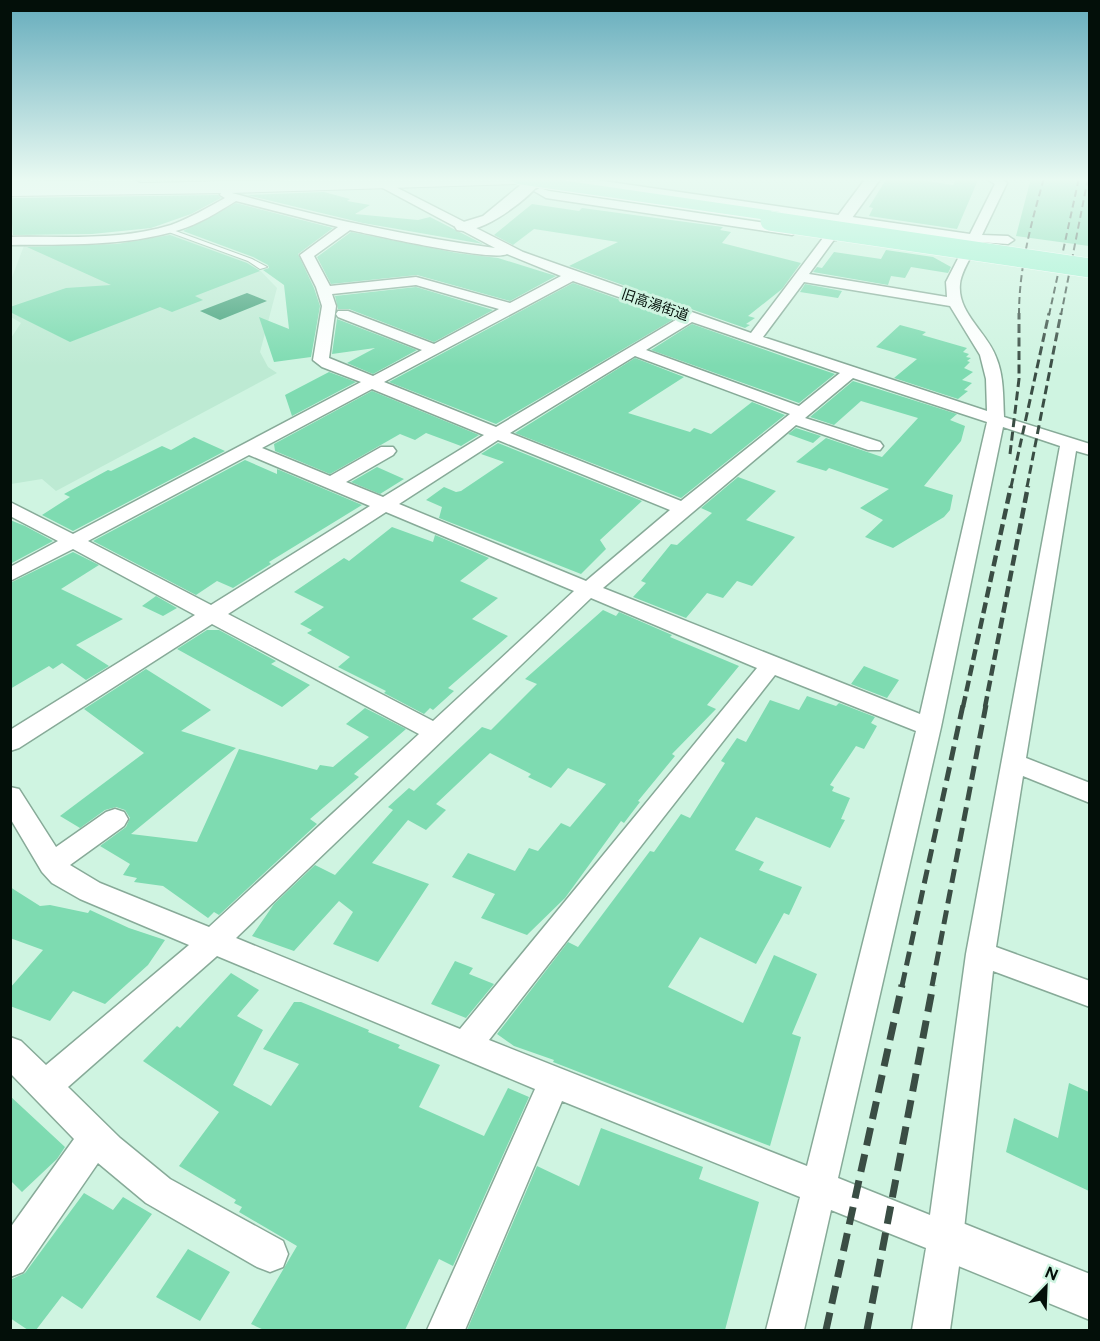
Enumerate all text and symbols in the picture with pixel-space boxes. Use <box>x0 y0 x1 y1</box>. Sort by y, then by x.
street label: 旧高湯街道 <box>619 286 691 324</box>
north arrow <box>1016 1257 1076 1317</box>
text: N <box>1042 1262 1061 1285</box>

